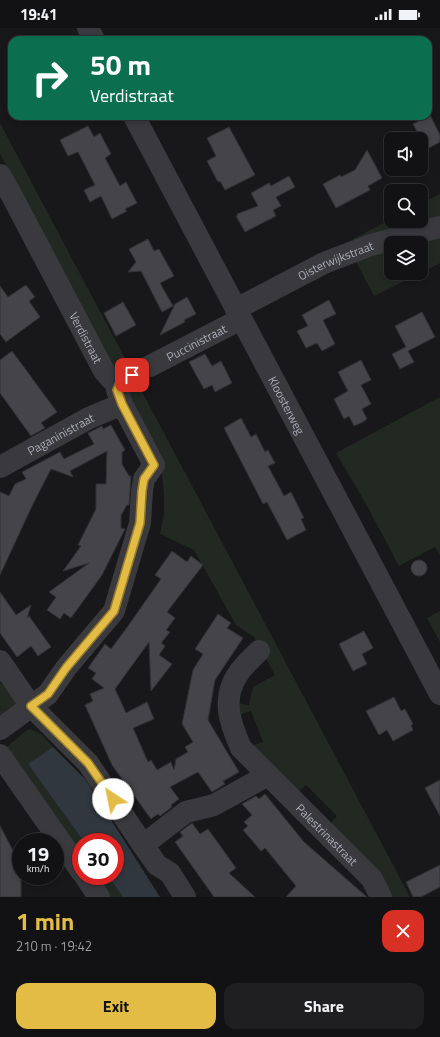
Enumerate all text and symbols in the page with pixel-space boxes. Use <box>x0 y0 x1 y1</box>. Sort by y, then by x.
text: 19:41 <box>20 3 57 26</box>
text: 50 m <box>90 43 151 86</box>
icon: right <box>24 52 76 104</box>
text: Verdistraat <box>90 82 174 109</box>
map controls <box>384 132 428 280</box>
button: sound <box>384 132 428 176</box>
button: search <box>384 184 428 228</box>
street label: Oisterwijkstraat <box>294 235 377 285</box>
button: layers <box>384 236 428 280</box>
street label: Verdistraat <box>65 308 108 367</box>
street label: Puccinistraat <box>163 318 231 366</box>
pin <box>115 358 149 392</box>
icon: arrive <box>121 364 143 386</box>
street label: Kloosterweg <box>264 372 310 438</box>
street label: Paganinistraat <box>24 407 97 460</box>
position arrow <box>92 778 134 820</box>
street label: Palestrinastraat <box>292 799 363 870</box>
speed limit sign: 30 <box>72 833 124 885</box>
text: 19 <box>27 838 49 869</box>
text: km/h <box>27 861 49 876</box>
text: 1 min <box>16 903 74 939</box>
button: close <box>382 910 424 952</box>
text: 210 m · 19:42 <box>16 936 92 956</box>
button: Exit <box>16 983 216 1029</box>
button: Share <box>224 983 424 1029</box>

